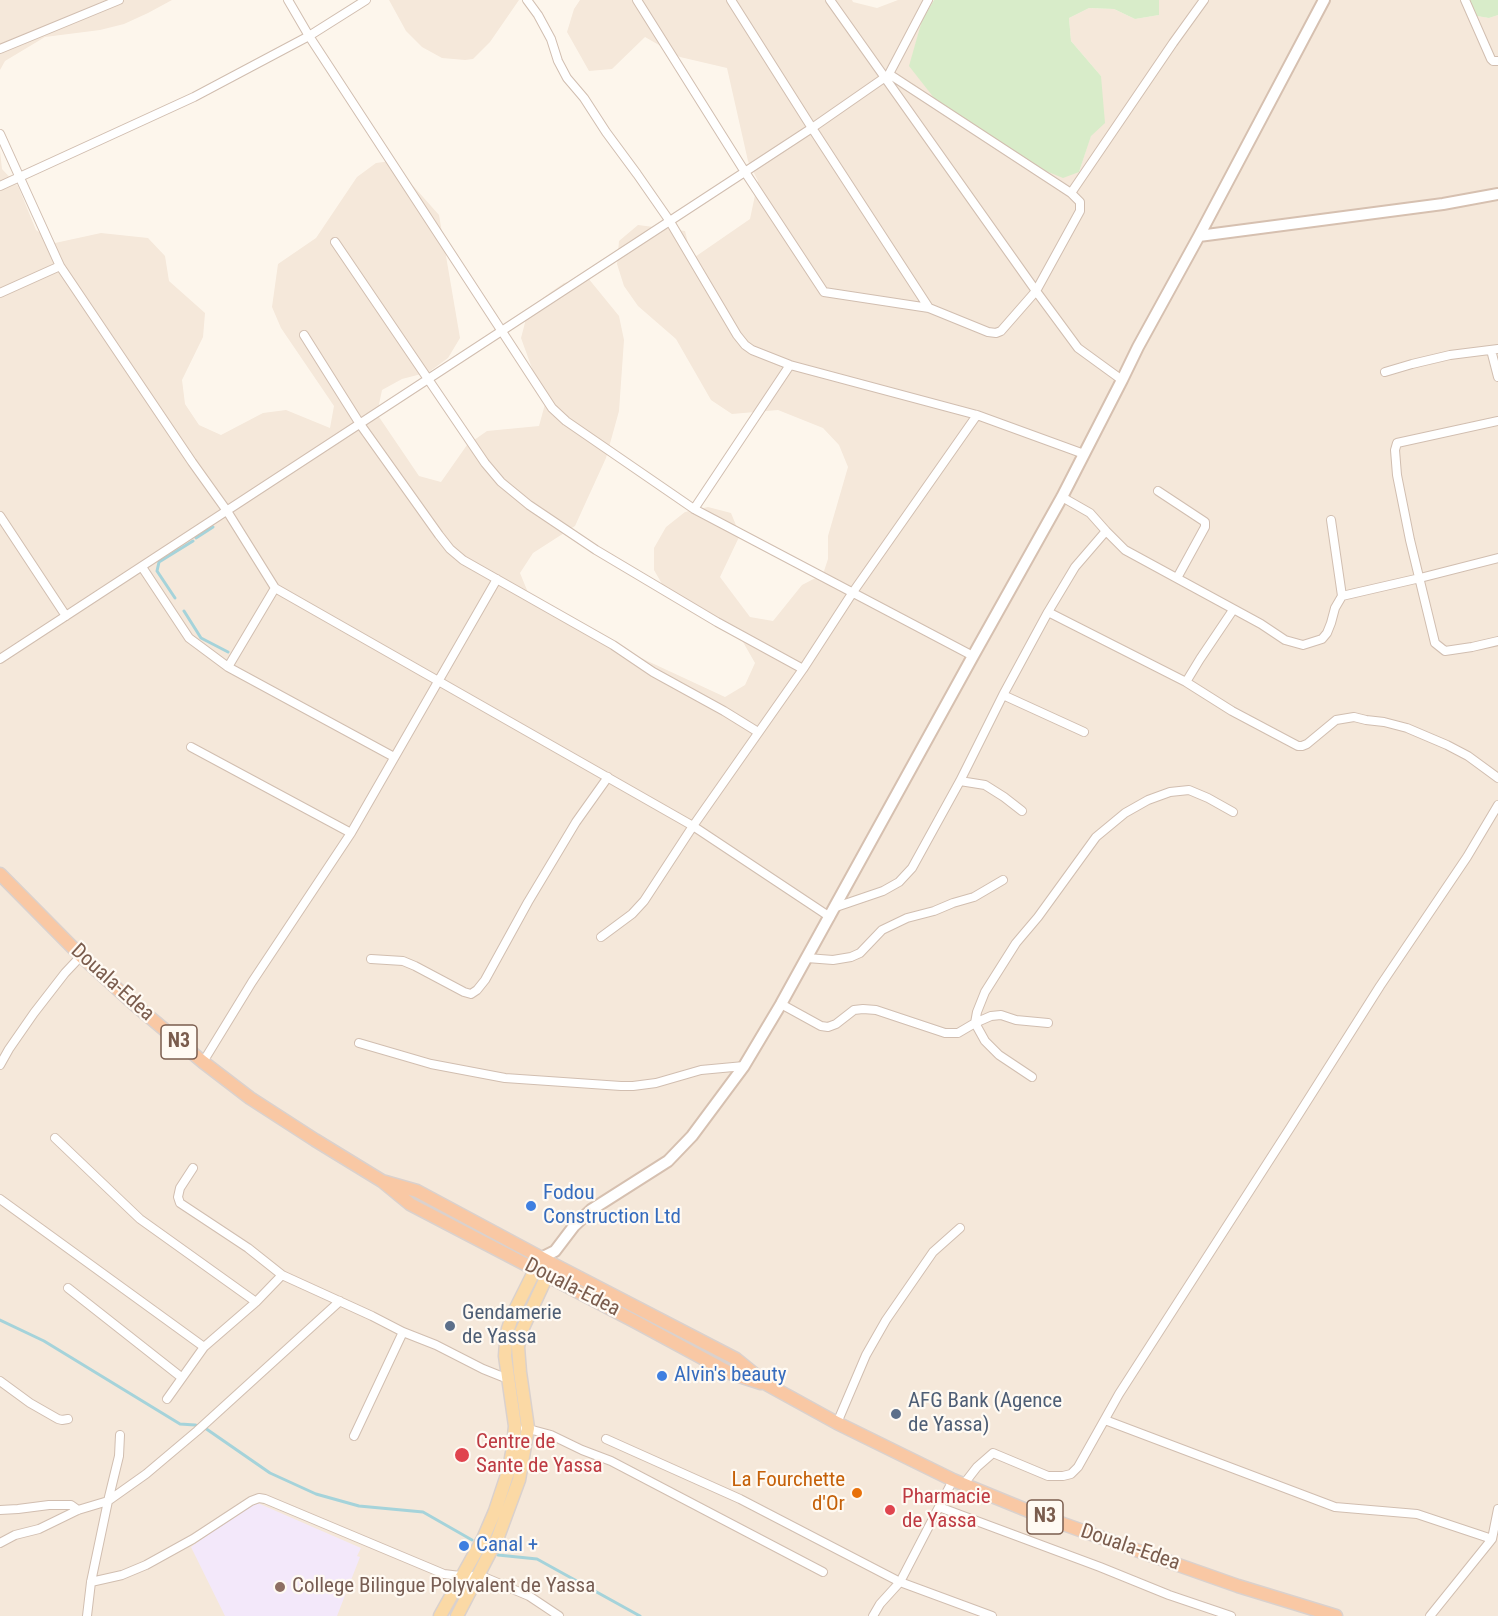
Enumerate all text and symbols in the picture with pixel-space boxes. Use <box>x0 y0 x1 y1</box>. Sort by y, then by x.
street label: Douala-Edea <box>65 939 159 1027</box>
road number: N3 <box>161 1025 197 1059</box>
place label: Fodou Construction Ltd <box>543 1181 681 1231</box>
marker: Fodou Construction Ltd <box>524 1199 538 1213</box>
street label: Douala-Edea <box>520 1253 624 1323</box>
place label: Gendamerie de Yassa <box>462 1301 562 1351</box>
marker: Gendamerie de Yassa <box>443 1319 457 1333</box>
place label: Alvin's beauty <box>674 1363 786 1389</box>
marker: Alvin's beauty <box>655 1369 669 1383</box>
place label: AFG Bank (Agence de Yassa) <box>908 1389 1062 1439</box>
marker: AFG Bank (Agence de Yassa) <box>889 1407 903 1421</box>
place label: Centre de Sante de Yassa <box>476 1430 603 1480</box>
marker: Centre de Sante de Yassa <box>453 1446 471 1464</box>
place label: La Fourchette d'Or <box>731 1468 845 1518</box>
place label: Pharmacie de Yassa <box>902 1485 990 1535</box>
marker: La Fourchette d'Or <box>850 1486 864 1500</box>
road number: N3 <box>1027 1500 1063 1534</box>
marker: Pharmacie de Yassa <box>883 1503 897 1517</box>
street label: Douala-Edea <box>1077 1519 1183 1577</box>
place label: Canal + <box>476 1533 538 1559</box>
marker: Canal + <box>457 1539 471 1553</box>
place label: College Bilingue Polyvalent de Yassa <box>292 1574 595 1600</box>
marker: College Bilingue Polyvalent de Yassa <box>273 1580 287 1594</box>

